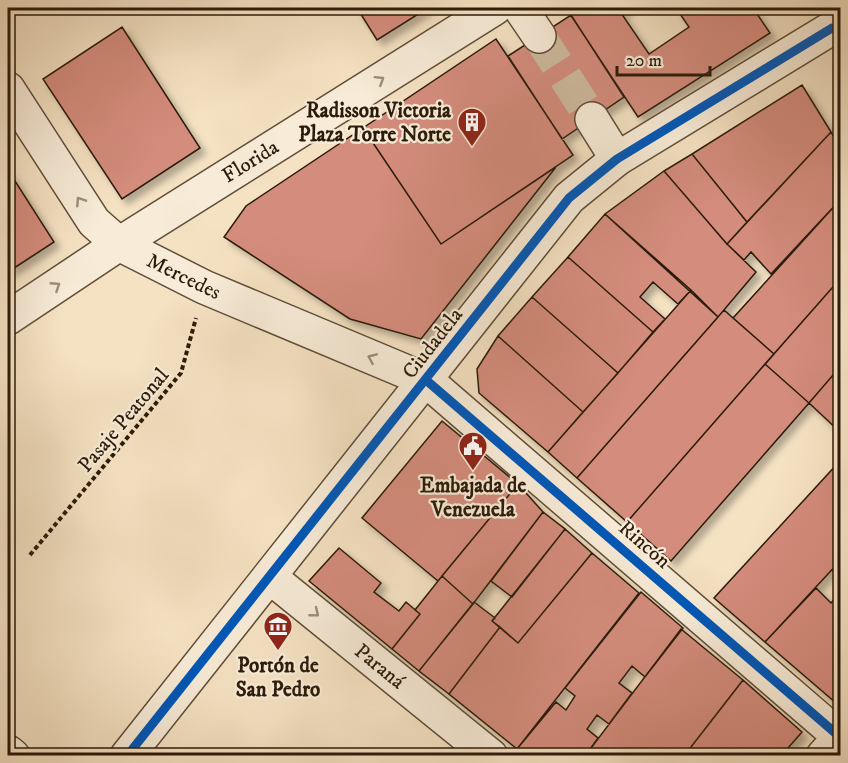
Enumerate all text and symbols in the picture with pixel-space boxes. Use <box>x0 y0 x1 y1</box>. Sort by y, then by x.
scale bar <box>617 39 710 77</box>
text: 20 m <box>626 50 662 72</box>
one-way arrow <box>374 75 384 87</box>
place label: Radisson Victoria Plaza Torre Norte <box>298 98 452 148</box>
building icon: Radisson Victoria Plaza Torre Norte <box>456 106 488 148</box>
street label: Florida <box>217 134 284 189</box>
one-way arrow <box>76 197 88 207</box>
street label: Mercedes <box>142 248 225 306</box>
one-way arrow <box>50 282 61 293</box>
street label: Ciudadela <box>397 303 469 384</box>
one-way arrow <box>367 353 378 365</box>
street label: Pasaje Peatonal <box>73 363 175 478</box>
public building icon: Embajada de Venezuela <box>457 430 489 472</box>
place label: Embajada de Venezuela <box>420 473 526 523</box>
street label: Rincón <box>613 515 676 574</box>
one-way arrow <box>308 606 319 617</box>
museum icon: Portón de San Pedro <box>262 610 294 652</box>
street label: Paraná <box>349 639 410 695</box>
place label: Portón de San Pedro <box>236 653 320 703</box>

